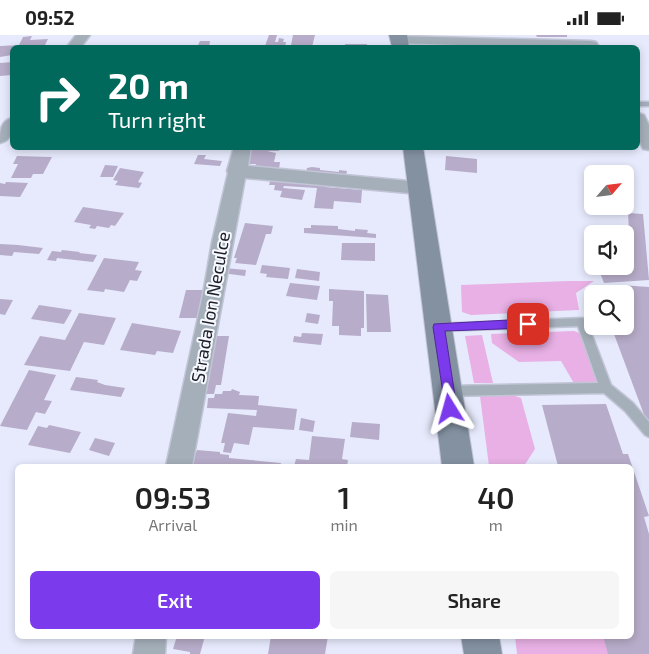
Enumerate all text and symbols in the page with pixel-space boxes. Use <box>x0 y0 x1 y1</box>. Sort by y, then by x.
text: 09:52 <box>25 6 75 29</box>
text: 20 m <box>108 64 189 106</box>
icon: right <box>25 65 90 130</box>
text: Turn right <box>108 106 206 132</box>
north arrow <box>584 165 634 215</box>
map controls <box>584 165 634 335</box>
button: sound <box>584 225 634 275</box>
street label: Strada Ion Neculce <box>186 230 234 384</box>
button: search <box>584 285 634 335</box>
pin <box>507 303 549 345</box>
icon: arrive <box>514 310 542 338</box>
position arrow <box>423 382 475 434</box>
text: 09:53 <box>134 479 211 515</box>
text: 1 <box>338 479 350 515</box>
text: 40 <box>477 479 515 515</box>
text: Arrival <box>148 515 197 534</box>
text: min <box>330 515 358 534</box>
text: m <box>489 515 503 534</box>
button: Exit <box>30 571 320 629</box>
button: Share <box>330 571 619 629</box>

